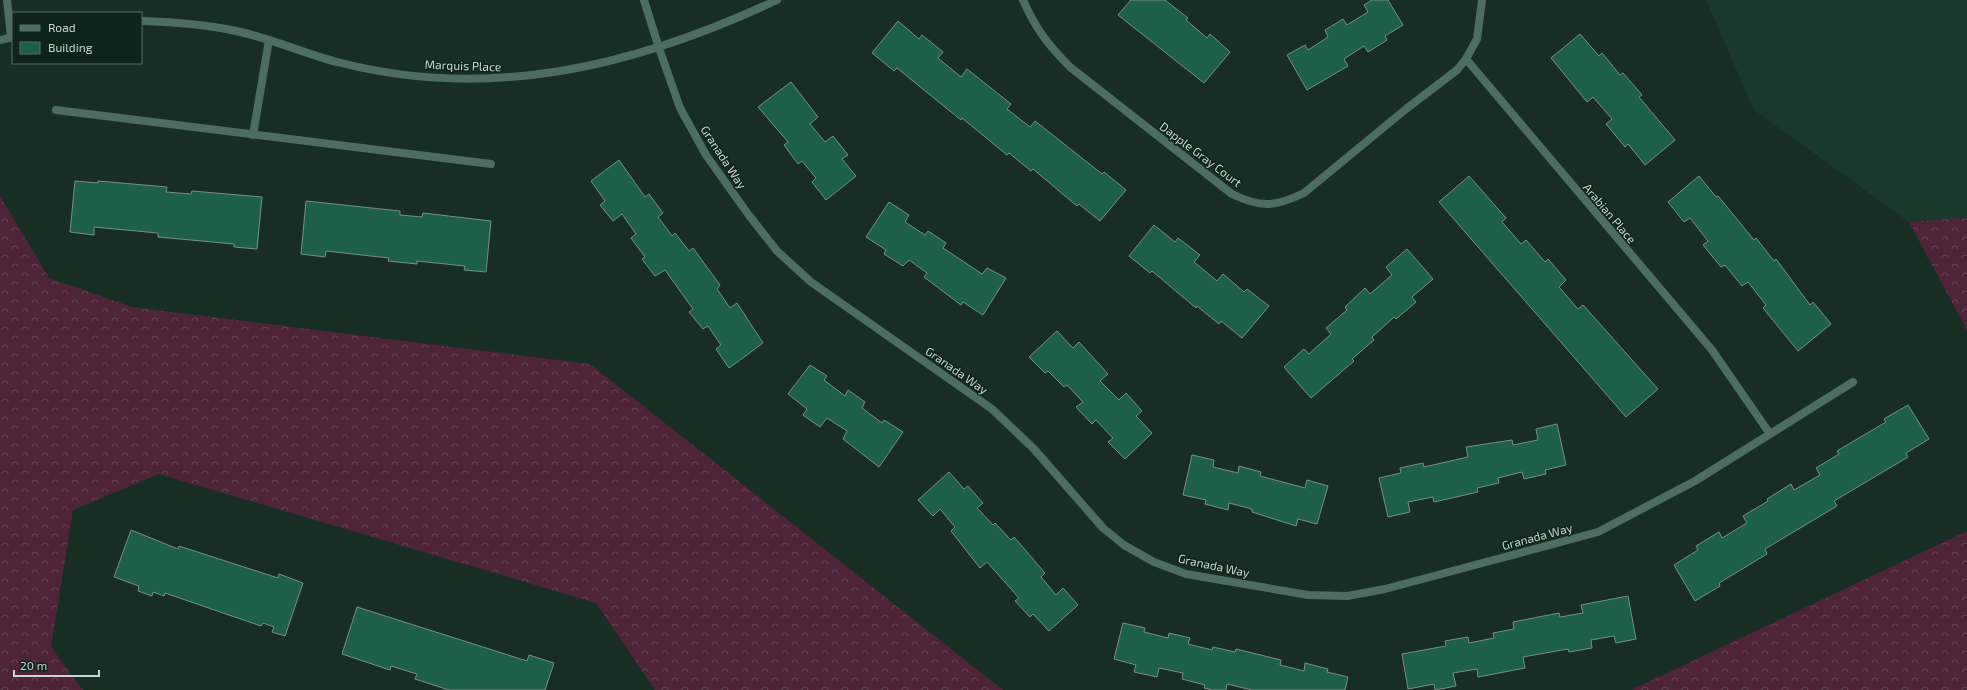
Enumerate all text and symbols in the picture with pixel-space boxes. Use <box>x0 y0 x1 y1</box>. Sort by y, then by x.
legend <box>12 12 142 64</box>
text: Road <box>48 20 76 34</box>
text: Building <box>48 40 93 54</box>
street label: Marquis Place <box>424 57 502 73</box>
street label: Dapple Gray Court <box>1157 119 1245 190</box>
street label: Granada Way <box>698 123 750 192</box>
street label: Arabian Place <box>1581 180 1639 246</box>
street label: Granada Way <box>923 343 991 397</box>
street label: Granada Way <box>1500 520 1575 552</box>
street label: Granada Way <box>1177 551 1252 580</box>
scale bar <box>14 652 99 678</box>
text: 20 m <box>20 658 47 672</box>

